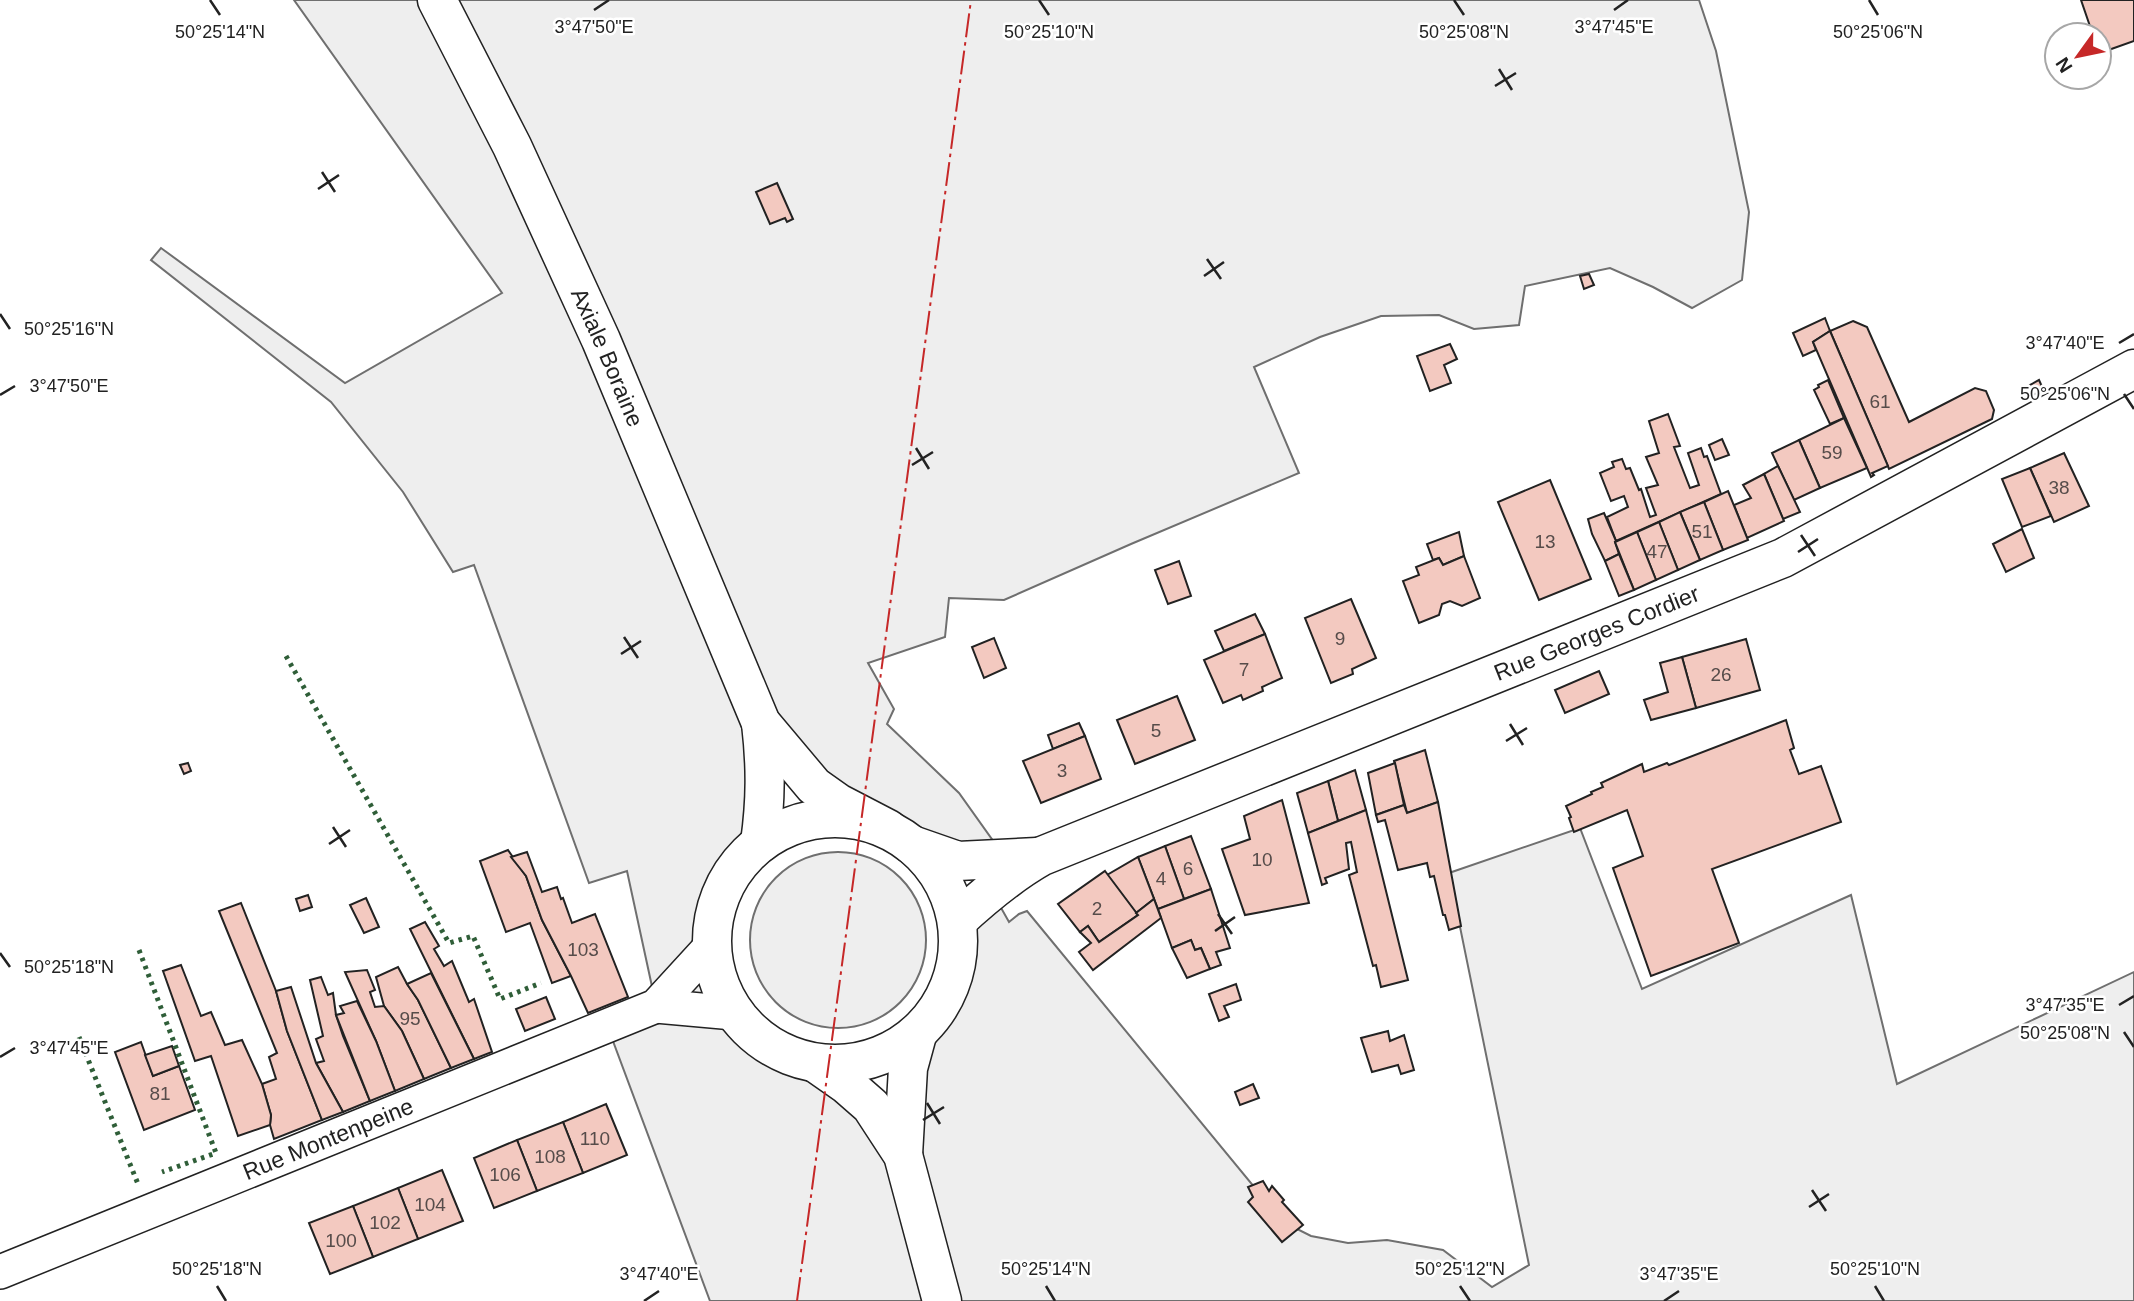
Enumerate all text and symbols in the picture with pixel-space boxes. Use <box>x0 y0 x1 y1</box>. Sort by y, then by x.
text: 3°47'50"E <box>554 17 634 37</box>
text: 3°47'45"E <box>1574 17 1654 37</box>
north arrow <box>2043 21 2113 91</box>
text: 50°25'14"N <box>175 22 265 42</box>
text: 50°25'10"N <box>1004 22 1094 42</box>
text: 50°25'08"N <box>1419 22 1509 42</box>
text: 50°25'06"N <box>1833 22 1923 42</box>
text: N <box>2052 54 2077 76</box>
street label: Axiale Boraine <box>566 284 649 430</box>
text: 50°25'16"N <box>24 319 114 339</box>
text: 3°47'40"E <box>2025 333 2105 353</box>
text: 3°47'50"E <box>29 376 109 396</box>
text: 50°25'06"N <box>2020 384 2110 404</box>
house number: 61 <box>1869 391 1891 412</box>
house number: 59 <box>1821 442 1843 463</box>
house number: 38 <box>2048 477 2070 498</box>
house number: 51 <box>1691 521 1713 542</box>
house number: 13 <box>1534 531 1556 552</box>
house number: 47 <box>1646 541 1668 562</box>
street label: Rue Georges Cordier <box>1490 580 1703 686</box>
house number: 9 <box>1335 628 1345 649</box>
house number: 7 <box>1239 659 1249 680</box>
house number: 26 <box>1710 664 1732 685</box>
house number: 5 <box>1151 720 1161 741</box>
house number: 3 <box>1057 760 1067 781</box>
house number: 10 <box>1251 849 1273 870</box>
house number: 6 <box>1183 858 1193 879</box>
house number: 4 <box>1156 868 1167 889</box>
house number: 2 <box>1092 898 1102 919</box>
house number: 103 <box>567 939 599 960</box>
text: 50°25'18"N <box>24 957 114 977</box>
text: 3°47'35"E <box>2025 995 2105 1015</box>
house number: 95 <box>399 1008 421 1029</box>
text: 50°25'08"N <box>2020 1023 2110 1043</box>
text: 3°47'45"E <box>29 1038 109 1058</box>
house number: 81 <box>149 1083 171 1104</box>
street label: Rue Montenpeine <box>239 1093 417 1185</box>
house number: 110 <box>580 1128 610 1149</box>
house number: 108 <box>534 1146 566 1167</box>
house number: 106 <box>489 1164 521 1185</box>
house number: 104 <box>414 1194 446 1215</box>
house number: 102 <box>369 1212 401 1233</box>
house number: 100 <box>325 1230 357 1251</box>
text: 50°25'18"N <box>172 1259 262 1279</box>
text: 50°25'14"N <box>1001 1259 1091 1279</box>
text: 50°25'12"N <box>1415 1259 1505 1279</box>
text: 50°25'10"N <box>1830 1259 1920 1279</box>
text: 3°47'40"E <box>619 1264 699 1284</box>
text: 3°47'35"E <box>1639 1264 1719 1284</box>

